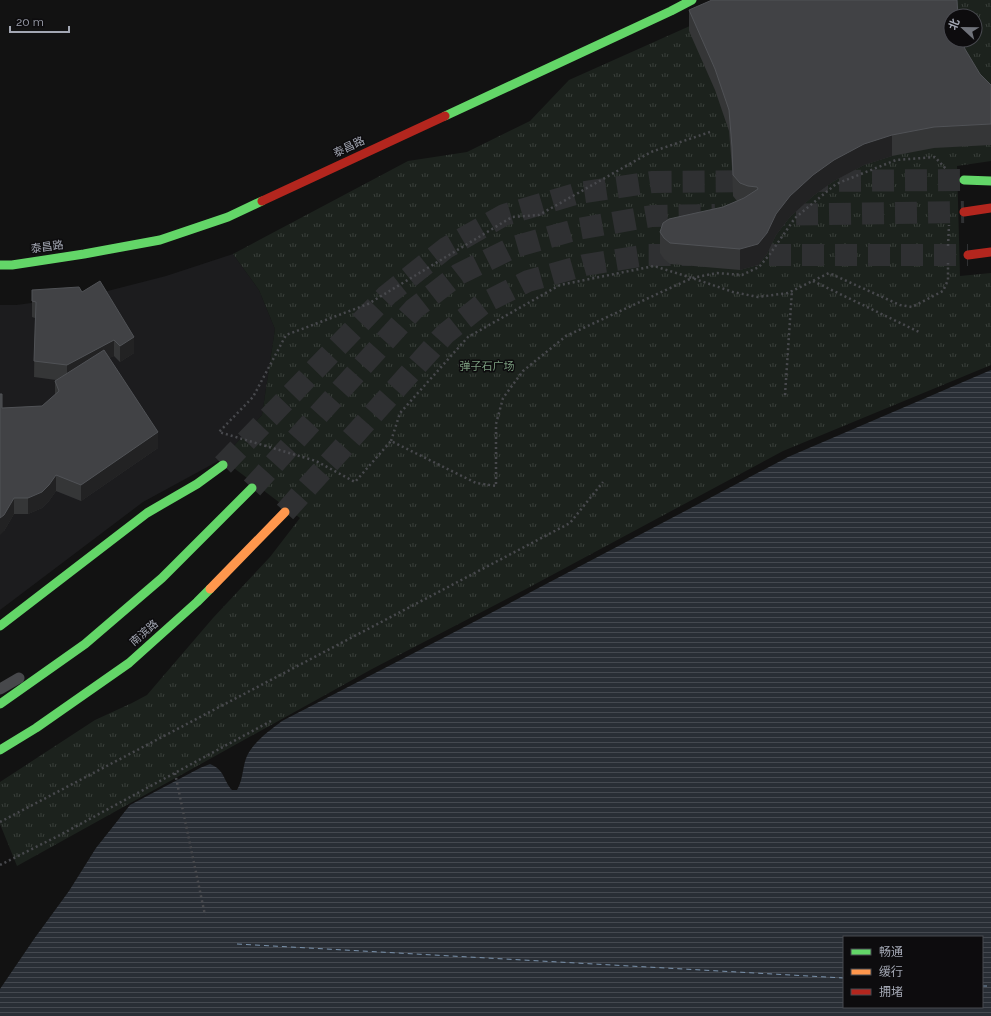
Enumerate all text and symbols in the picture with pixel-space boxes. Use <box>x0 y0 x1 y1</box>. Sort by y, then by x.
scale bar <box>10 8 69 34</box>
north arrow <box>943 8 983 48</box>
text: 20 m <box>16 15 44 29</box>
text: 北 <box>946 17 962 32</box>
street label: 泰昌路 <box>331 134 367 160</box>
street label: 泰昌路 <box>30 238 64 256</box>
park label: 弹子石广场 <box>460 360 515 373</box>
street label: 南滨路 <box>127 617 161 649</box>
legend <box>843 936 983 1008</box>
text: 畅通 <box>879 945 903 959</box>
text: 缓行 <box>879 965 903 979</box>
text: 拥堵 <box>879 985 903 999</box>

